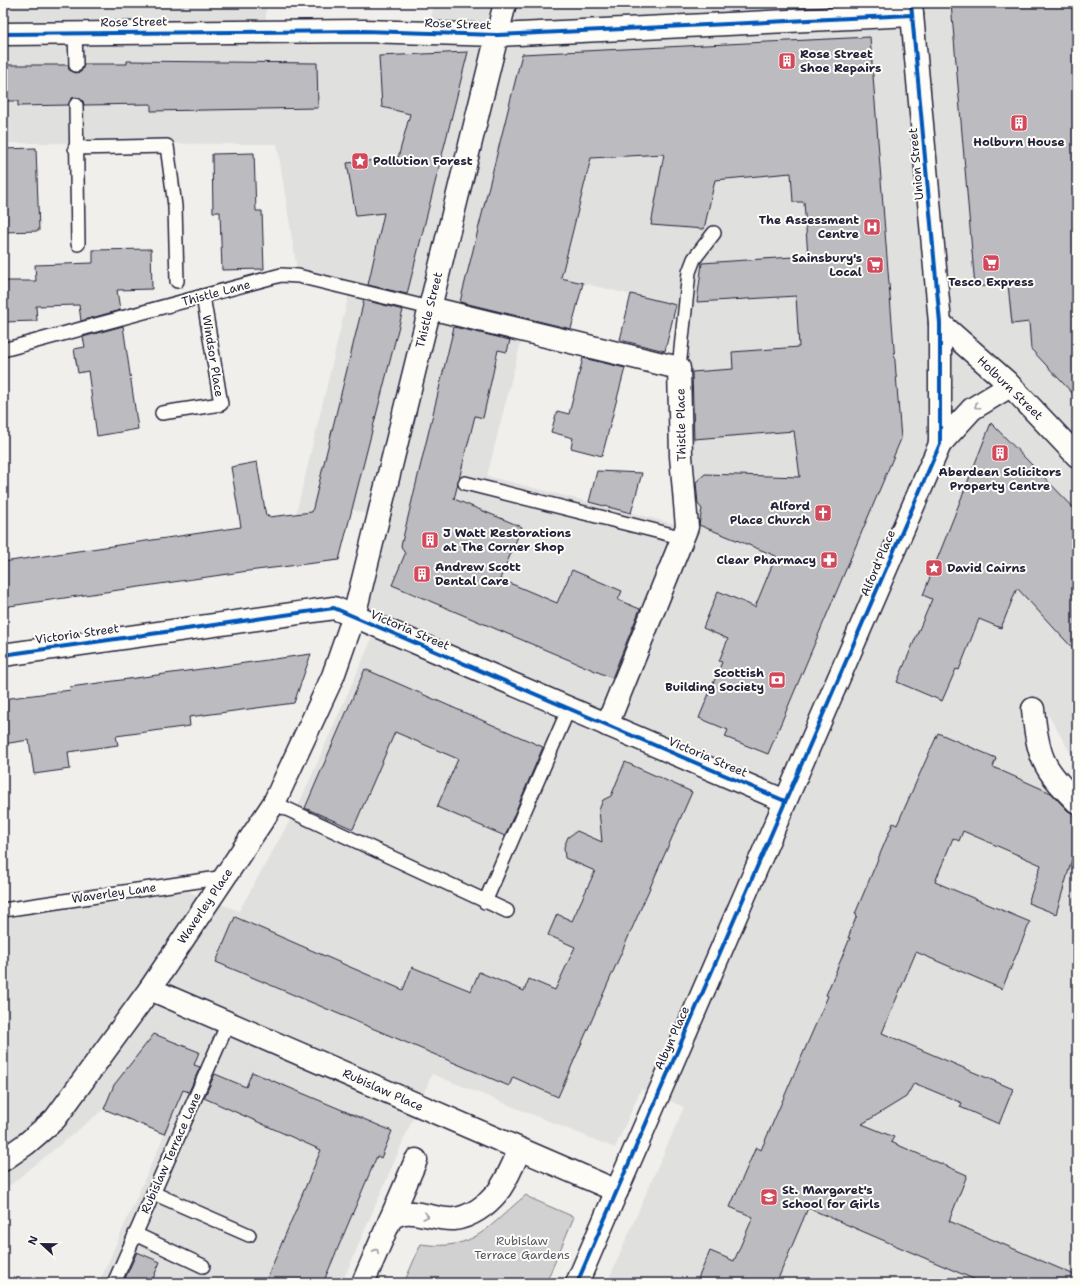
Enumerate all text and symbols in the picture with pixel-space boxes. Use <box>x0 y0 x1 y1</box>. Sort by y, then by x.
street label: Rose Street <box>100 13 168 31</box>
street label: Rose Street <box>424 15 492 33</box>
place label: Rose Street Shoe Repairs <box>800 46 881 76</box>
building icon: Rose Street Shoe Repairs <box>777 51 797 71</box>
building icon: Holburn House <box>1009 113 1029 133</box>
street label: Union Street <box>905 127 927 201</box>
place label: Holburn House <box>973 134 1065 150</box>
place icon: Pollution Forest <box>350 151 370 171</box>
place label: Pollution Forest <box>373 153 473 169</box>
place label: The Assessment Centre <box>759 212 859 242</box>
hospital icon: The Assessment Centre <box>862 217 882 237</box>
place label: Sainsbury's Local <box>792 250 862 280</box>
supermarket icon: Tesco Express <box>981 253 1001 273</box>
supermarket icon: Sainsbury's Local <box>865 255 885 275</box>
street label: Thistle Street <box>412 270 446 350</box>
place label: Tesco Express <box>948 274 1034 290</box>
street label: Thistle Lane <box>180 276 252 310</box>
street label: Windsor Place <box>199 314 227 398</box>
street label: Holburn Street <box>974 353 1046 423</box>
street label: Thistle Place <box>672 388 690 462</box>
one-way arrow <box>974 401 981 408</box>
building icon: Aberdeen Solicitors Property Centre <box>990 443 1010 463</box>
place label: Aberdeen Solicitors Property Centre <box>939 464 1061 494</box>
place label: Alford Place Church <box>730 498 810 528</box>
church icon: Alford Place Church <box>813 503 833 523</box>
place label: J Watt Restorations at The Corner Shop <box>443 525 571 555</box>
street label: Alford Place <box>857 527 899 599</box>
building icon: J Watt Restorations at The Corner Shop <box>420 530 440 550</box>
pharmacy icon: Clear Pharmacy <box>819 550 839 570</box>
place label: Clear Pharmacy <box>716 552 816 568</box>
place icon: David Cairns <box>924 558 944 578</box>
place label: Andrew Scott Dental Care <box>435 559 521 589</box>
place label: David Cairns <box>947 560 1026 576</box>
building icon: Andrew Scott Dental Care <box>412 564 432 584</box>
street label: Victoria Street <box>368 606 452 654</box>
street label: Victoria Street <box>34 620 120 648</box>
place label: Scottish Building Society <box>665 665 764 695</box>
bank icon: Scottish Building Society <box>767 670 787 690</box>
street label: Victoria Street <box>666 733 750 781</box>
street label: Waverley Place <box>174 865 236 947</box>
street label: Waverley Lane <box>71 879 158 907</box>
street label: Albyn Place <box>651 1003 693 1072</box>
street label: Rubislaw Place <box>340 1065 426 1115</box>
street label: Rubislaw Terrace Lane <box>137 1090 205 1216</box>
place label: St. Margaret's School for Girls <box>782 1182 880 1212</box>
school or university icon: St. Margaret's School for Girls <box>759 1187 779 1207</box>
one-way arrow <box>422 1211 429 1220</box>
north arrow <box>22 1224 62 1264</box>
text: N <box>25 1233 42 1247</box>
park label: Rubislaw Terrace Gardens <box>474 1233 570 1263</box>
one-way arrow <box>371 1248 379 1256</box>

